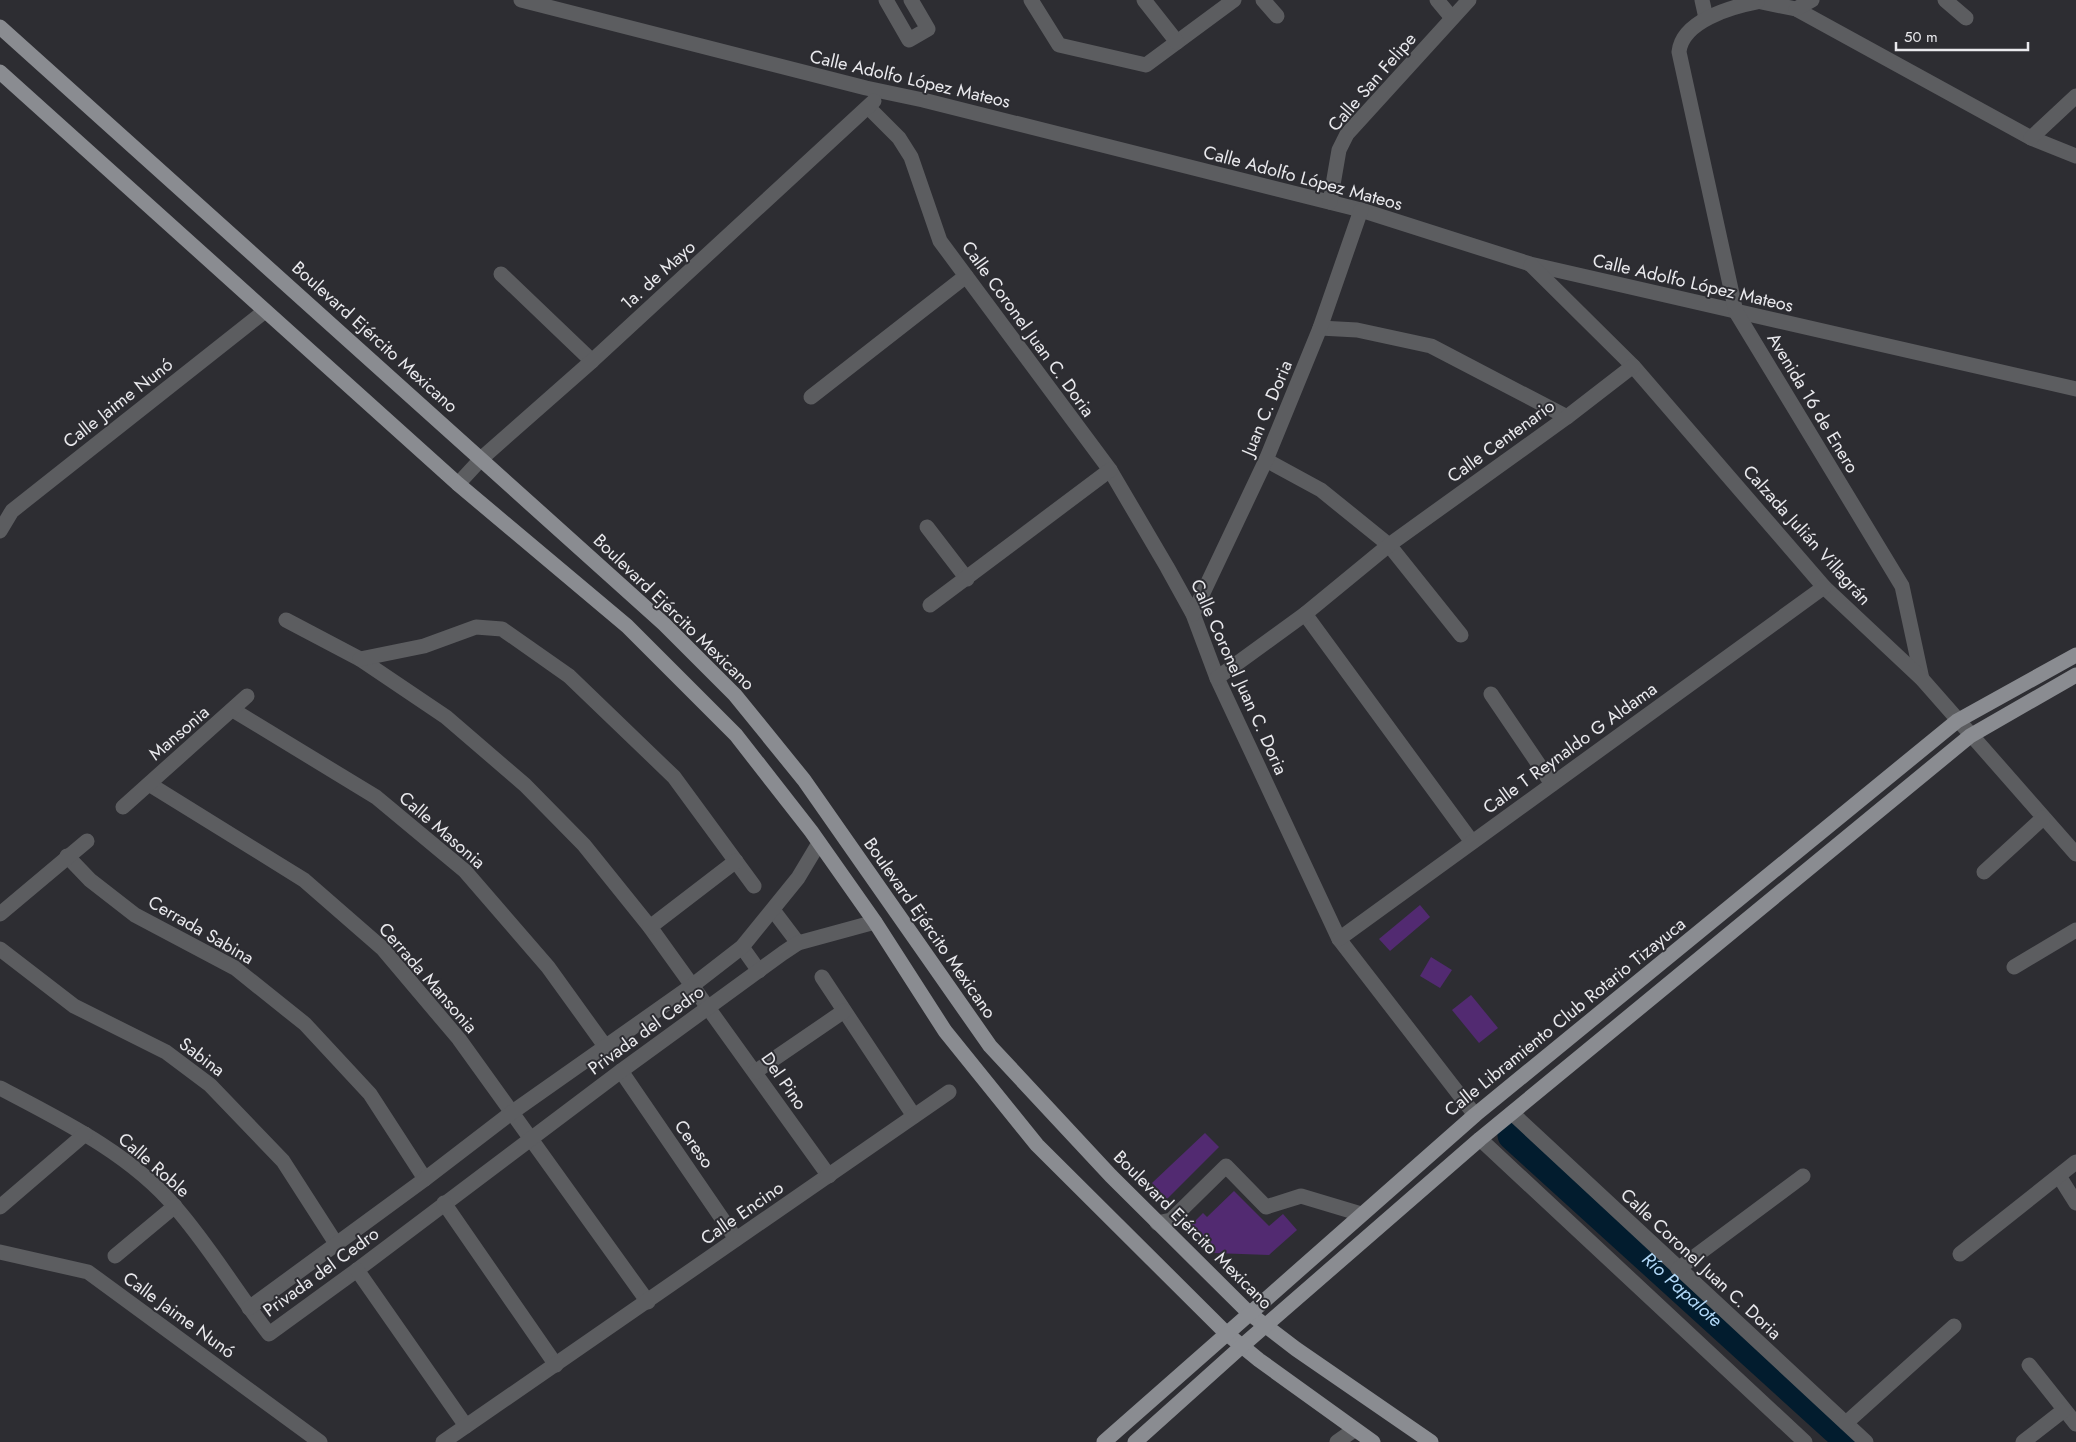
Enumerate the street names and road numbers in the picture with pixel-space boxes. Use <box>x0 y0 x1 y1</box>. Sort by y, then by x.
street label: Calle San Felipe <box>1322 27 1422 137</box>
street label: Calle Adolfo López Mateos <box>807 43 1013 115</box>
street label: Calle Adolfo López Mateos <box>1201 139 1405 217</box>
street label: 1a. de Mayo <box>615 234 701 316</box>
street label: Calle Coronel Juan C. Doria <box>955 236 1101 422</box>
street label: Calle Adolfo López Mateos <box>1590 247 1796 319</box>
street label: Boulevard Ejército Mexicano <box>286 255 464 419</box>
street label: Avenida 16 de Enero <box>1761 328 1865 478</box>
street label: Calle Jaime Nunó <box>58 352 179 454</box>
street label: Juan C. Doria <box>1234 356 1299 462</box>
street label: Calle Centenario <box>1442 393 1560 489</box>
street label: Calzada Julián Villagrán <box>1737 459 1877 611</box>
street label: Boulevard Ejército Mexicano <box>587 528 761 696</box>
street label: Calle Coronel Juan C. Doria <box>1184 575 1294 779</box>
street label: Calle T Reynaldo G Aldama <box>1478 676 1662 820</box>
street label: Mansonia <box>143 699 215 767</box>
street label: Calle Masonia <box>393 785 491 875</box>
street label: Boulevard Ejército Mexicano <box>858 832 1003 1024</box>
street label: Cerrada Sabina <box>143 889 259 971</box>
street label: Calle Libramiento Club Rotario Tizayuca <box>1439 911 1691 1123</box>
street label: Cerrada Mansonia <box>372 917 484 1039</box>
street label: Privada del Cedro <box>583 979 710 1081</box>
street label: Sabina <box>174 1031 230 1083</box>
street label: Del Pino <box>755 1047 813 1115</box>
street label: Cereso <box>668 1114 720 1174</box>
street label: Calle Roble <box>112 1126 196 1204</box>
street label: Boulevard Ejército Mexicano <box>1108 1145 1279 1316</box>
street label: Calle Encino <box>695 1175 789 1251</box>
street label: Calle Coronel Juan C. Doria <box>1615 1182 1787 1346</box>
street label: Privada del Cedro <box>258 1221 385 1323</box>
street label: Calle Jaime Nunó <box>118 1265 241 1365</box>

